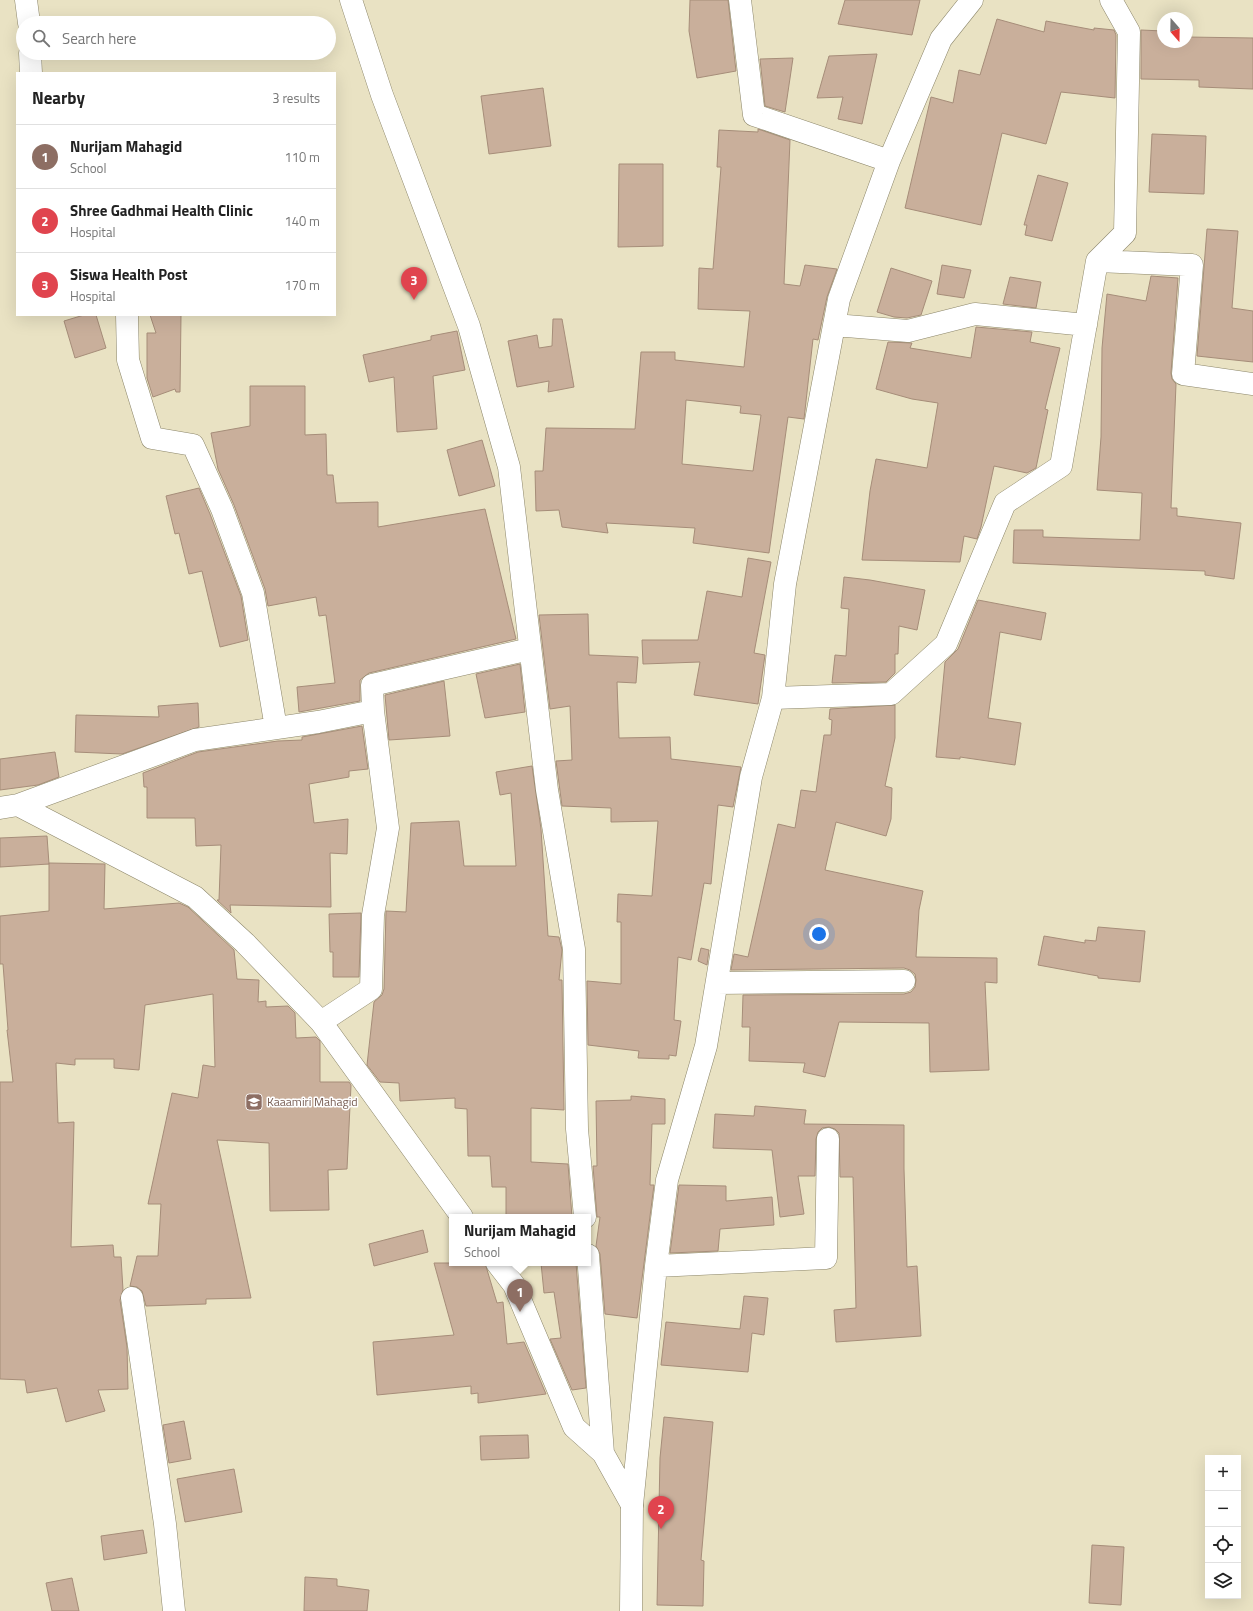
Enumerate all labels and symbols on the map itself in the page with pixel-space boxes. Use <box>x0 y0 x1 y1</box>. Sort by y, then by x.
north arrow <box>1157 12 1193 48</box>
pin: 3 <box>401 267 427 300</box>
your location <box>809 924 829 944</box>
school or university icon: Kaaamiri Mahagid <box>244 1092 264 1112</box>
place label: Kaaamiri Mahagid <box>267 1092 358 1111</box>
pin: 1 <box>507 1279 533 1312</box>
pin: 2 <box>648 1496 674 1529</box>

